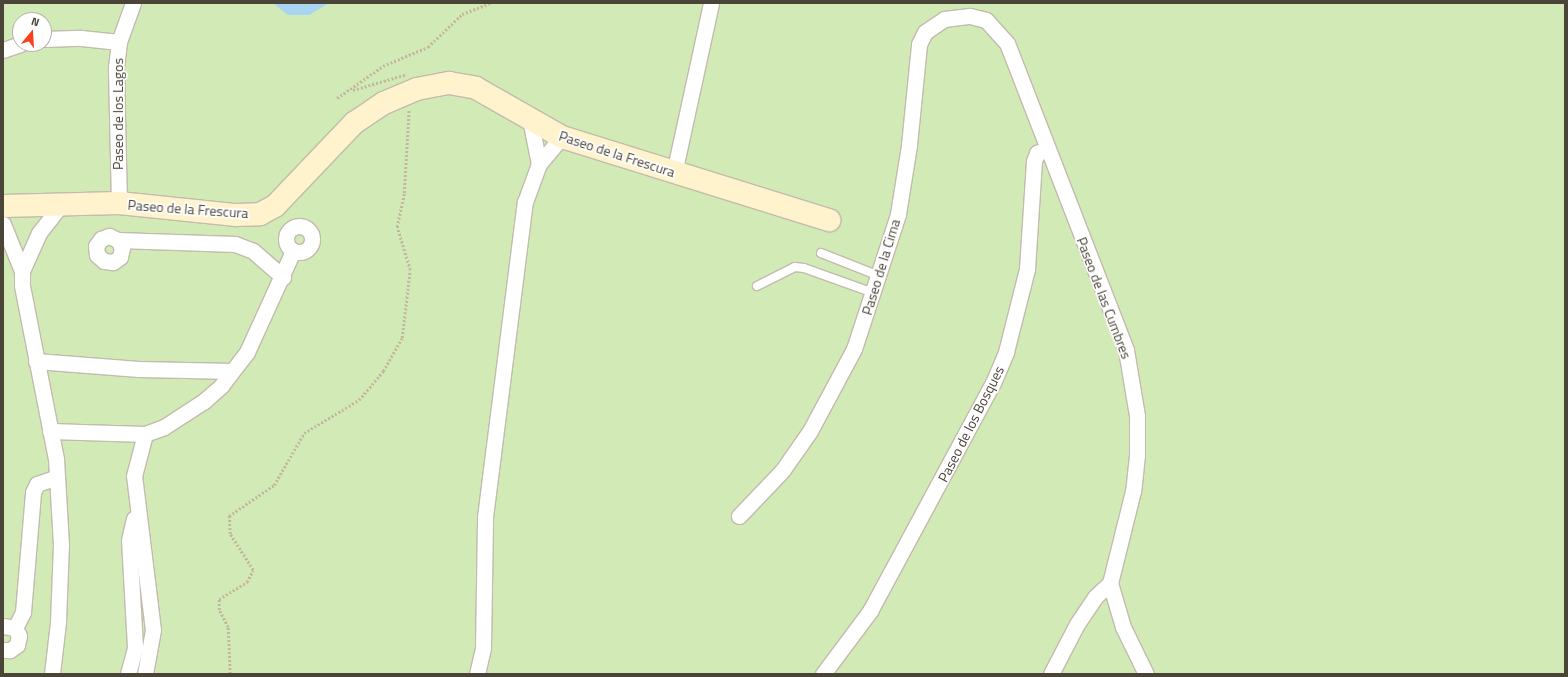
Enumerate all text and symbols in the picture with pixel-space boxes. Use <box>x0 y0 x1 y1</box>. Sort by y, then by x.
north arrow <box>12 12 52 52</box>
text: N <box>29 13 41 30</box>
street label: Paseo de los Lagos <box>110 58 126 170</box>
street label: Paseo de la Frescura <box>557 127 677 181</box>
street label: Paseo de la Frescura <box>127 196 249 222</box>
street label: Paseo de la Cima <box>858 217 904 317</box>
street label: Paseo de las Cumbres <box>1073 235 1135 361</box>
street label: Paseo de los Bosques <box>934 363 1008 485</box>

